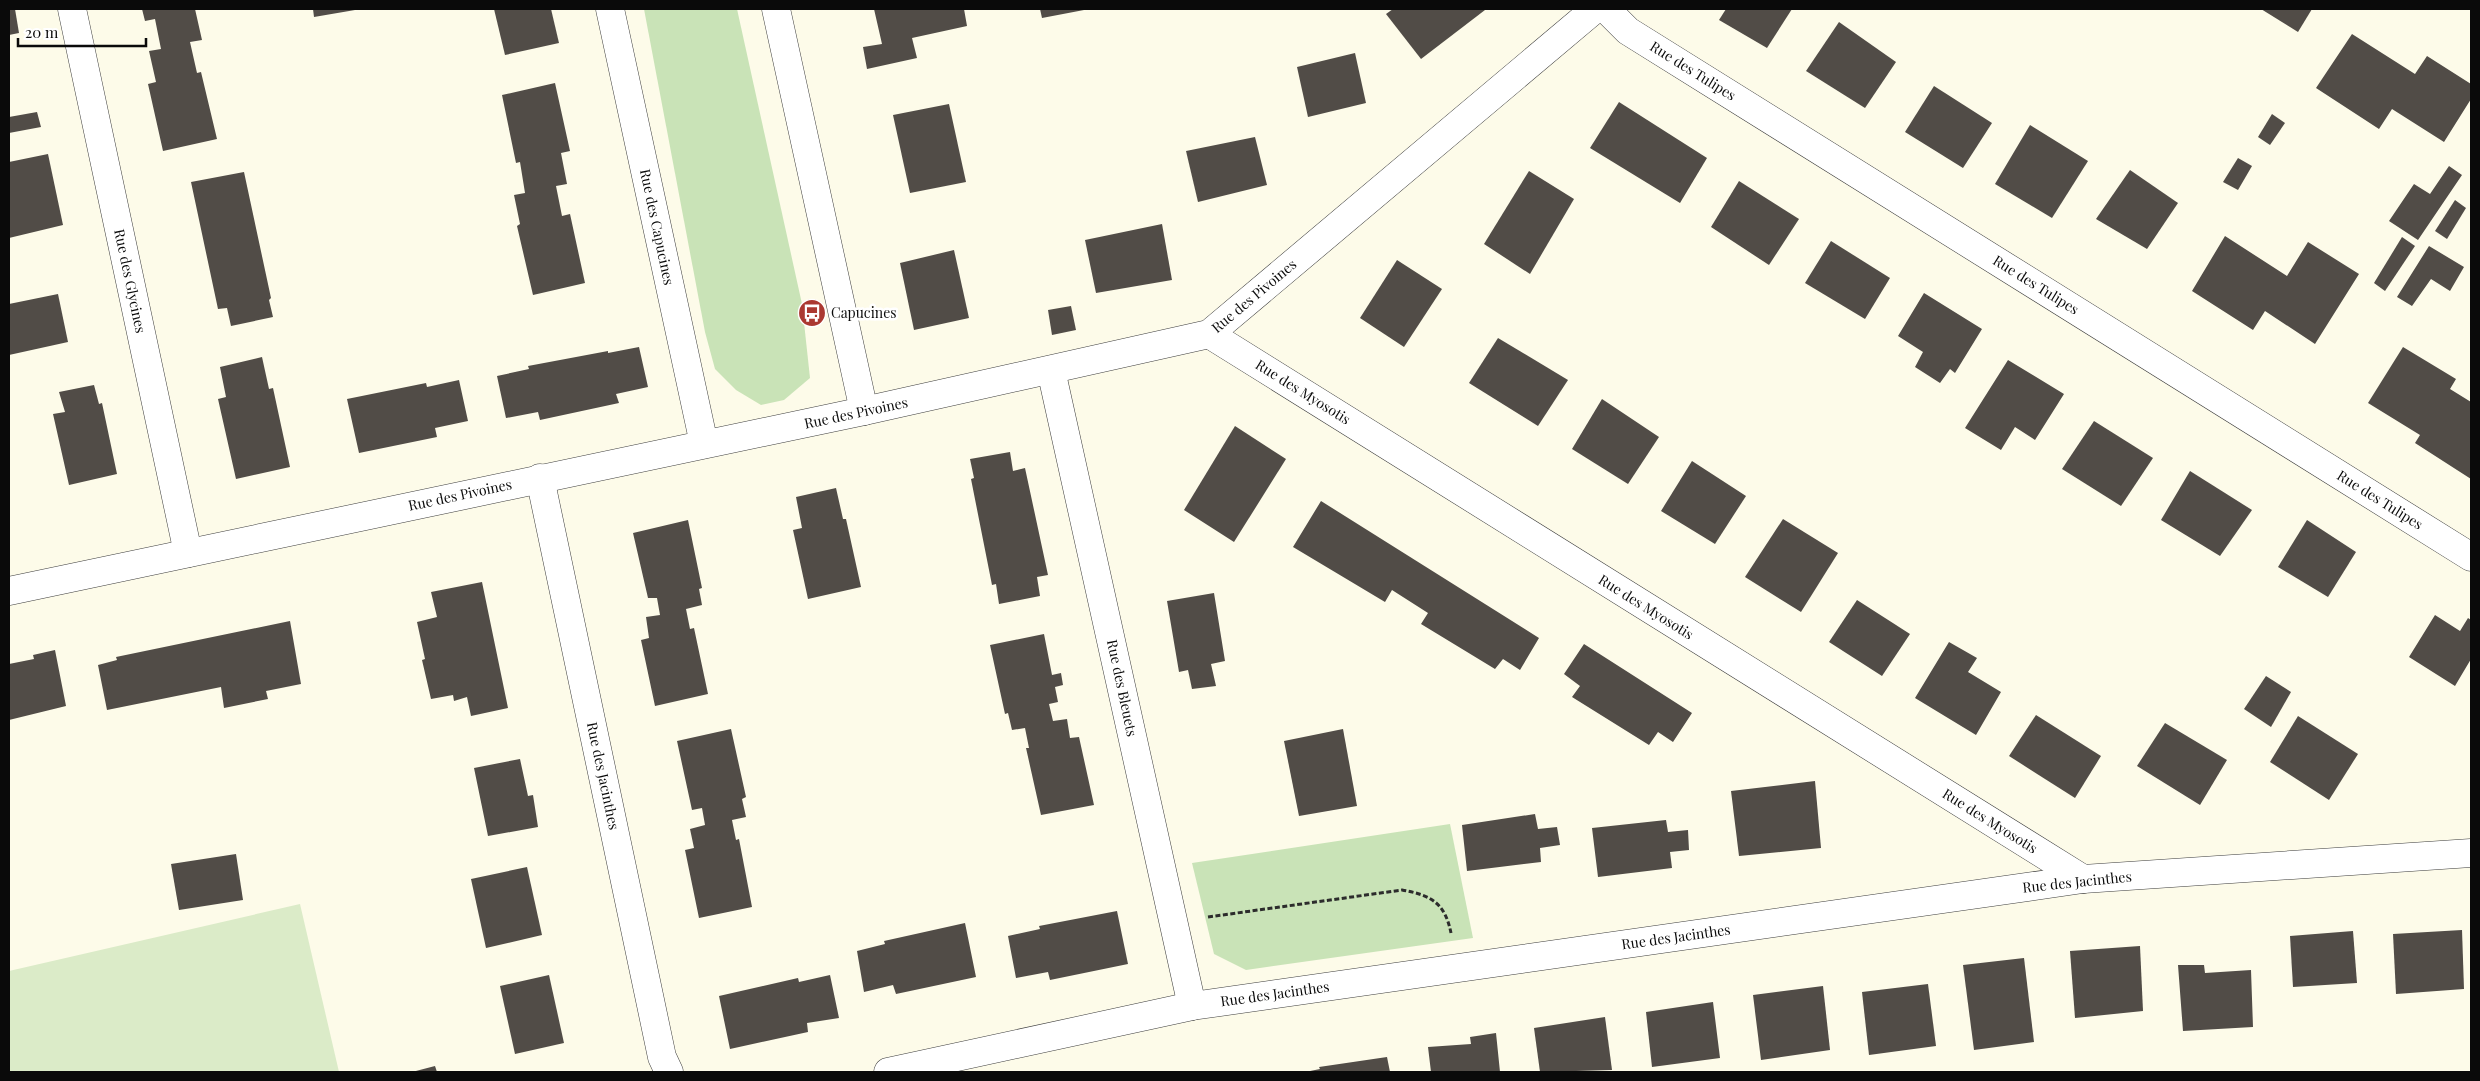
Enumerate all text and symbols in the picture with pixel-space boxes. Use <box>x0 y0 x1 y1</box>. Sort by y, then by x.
scale bar <box>18 15 145 47</box>
text: 20 m <box>25 22 59 42</box>
street label: Rue des Tulipes <box>1647 37 1740 105</box>
street label: Rue des Capucines <box>636 167 679 287</box>
street label: Rue des Glycines <box>110 227 151 335</box>
street label: Rue des Tulipes <box>1990 251 2083 319</box>
street label: Rue des Pivoines <box>1207 255 1300 337</box>
bus stop icon: Capucines <box>797 298 827 328</box>
place label: Capucines <box>831 303 896 322</box>
street label: Rue des Myosotis <box>1252 355 1354 428</box>
street label: Rue des Pivoines <box>802 392 909 433</box>
street label: Rue des Tulipes <box>2334 466 2427 534</box>
street label: Rue des Pivoines <box>406 474 513 515</box>
street label: Rue des Myosotis <box>1595 570 1697 643</box>
street label: Rue des Bleuets <box>1103 638 1142 738</box>
street label: Rue des Jacinthes <box>583 720 624 832</box>
street label: Rue des Myosotis <box>1939 784 2041 857</box>
street label: Rue des Jacinthes <box>2021 866 2133 897</box>
street label: Rue des Jacinthes <box>1620 919 1732 954</box>
street label: Rue des Jacinthes <box>1219 976 1331 1011</box>

